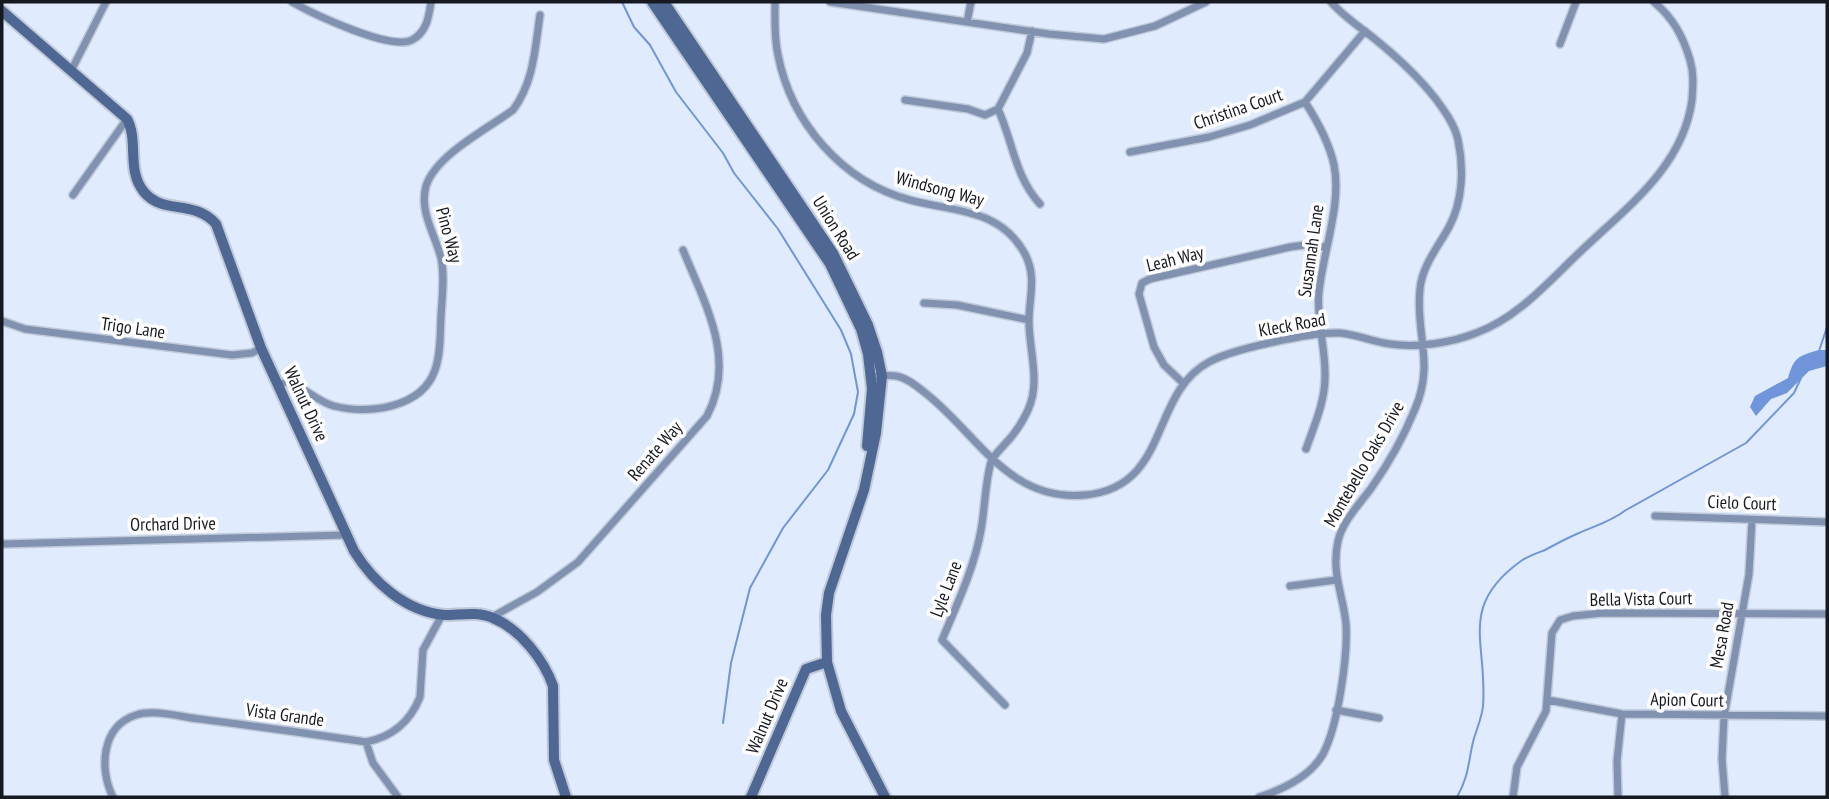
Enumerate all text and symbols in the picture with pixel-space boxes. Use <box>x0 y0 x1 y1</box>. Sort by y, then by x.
street label: Christina Court <box>1190 83 1285 134</box>
street label: Windsong Way <box>894 166 987 211</box>
street label: Union Road <box>808 191 865 264</box>
street label: Susannah Lane <box>1293 203 1328 299</box>
street label: Pino Way <box>431 205 468 265</box>
street label: Leah Way <box>1144 240 1206 277</box>
street label: Kleck Road <box>1257 307 1327 342</box>
street label: Trigo Lane <box>100 312 167 343</box>
street label: Walnut Drive <box>279 363 334 445</box>
street label: Montebello Oaks Drive <box>1318 397 1409 531</box>
street label: Renate Way <box>622 416 687 485</box>
street label: Cielo Court <box>1707 490 1777 515</box>
street label: Orchard Drive <box>130 511 216 536</box>
street label: Lyle Lane <box>924 558 967 620</box>
street label: Bella Vista Court <box>1589 586 1693 611</box>
street label: Mesa Road <box>1704 600 1739 670</box>
street label: Walnut Drive <box>740 674 793 757</box>
street label: Apion Court <box>1650 687 1724 712</box>
street label: Vista Grande <box>244 698 325 731</box>

